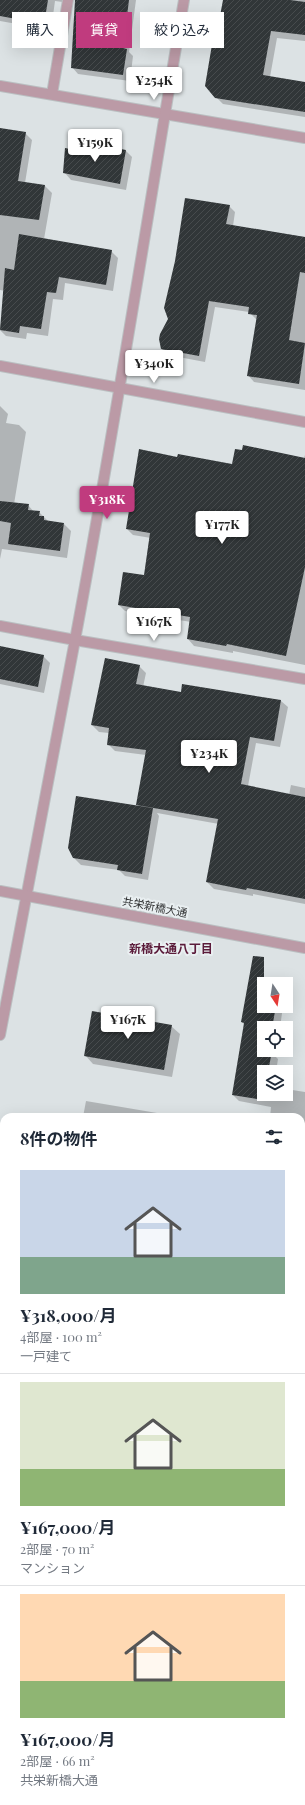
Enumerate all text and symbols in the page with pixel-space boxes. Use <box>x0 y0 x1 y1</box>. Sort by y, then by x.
chip: 購入 <box>12 12 68 48</box>
chip: 賃貸 <box>76 12 132 48</box>
chip: 絞り込み <box>140 12 224 48</box>
pin: ¥254K <box>126 67 182 101</box>
text: ¥254K <box>135 71 173 88</box>
pin: ¥159K <box>67 129 123 163</box>
text: ¥159K <box>77 133 113 150</box>
pin: ¥340K <box>126 350 182 384</box>
text: ¥340K <box>134 354 174 371</box>
pin: ¥318K <box>79 486 135 520</box>
text: ¥318K <box>89 490 125 507</box>
pin: ¥177K <box>194 511 250 545</box>
text: ¥177K <box>205 515 239 532</box>
pin: ¥167K <box>126 608 182 642</box>
text: ¥167K <box>136 612 172 629</box>
pin: ¥234K <box>181 740 237 774</box>
text: ¥234K <box>190 744 228 761</box>
street label: 共栄新橋大通 <box>121 893 189 920</box>
district label: 新橋大通八丁目 <box>129 940 213 956</box>
north arrow <box>257 977 293 1013</box>
map controls <box>257 977 293 1101</box>
pin: ¥167K <box>100 1006 156 1040</box>
text: ¥167K <box>110 1010 146 1027</box>
button: locate <box>257 1021 293 1057</box>
button: layers <box>257 1065 293 1101</box>
icon: filters <box>263 1126 285 1148</box>
text: 8件の物件 <box>20 1127 98 1149</box>
icon: home <box>117 1196 189 1268</box>
text: ¥318,000/月 <box>20 1304 117 1326</box>
text: 4部屋 · 100 m² <box>20 1328 102 1345</box>
text: 一戸建て <box>20 1347 72 1364</box>
icon: home <box>117 1408 189 1480</box>
text: ¥167,000/月 <box>20 1516 115 1538</box>
text: 2部屋 · 70 m² <box>20 1540 94 1557</box>
text: マンション <box>20 1559 85 1576</box>
icon: home <box>117 1620 189 1692</box>
text: ¥167,000/月 <box>20 1728 115 1750</box>
text: 2部屋 · 66 m² <box>20 1752 95 1769</box>
text: 共栄新橋大通 <box>20 1771 98 1788</box>

